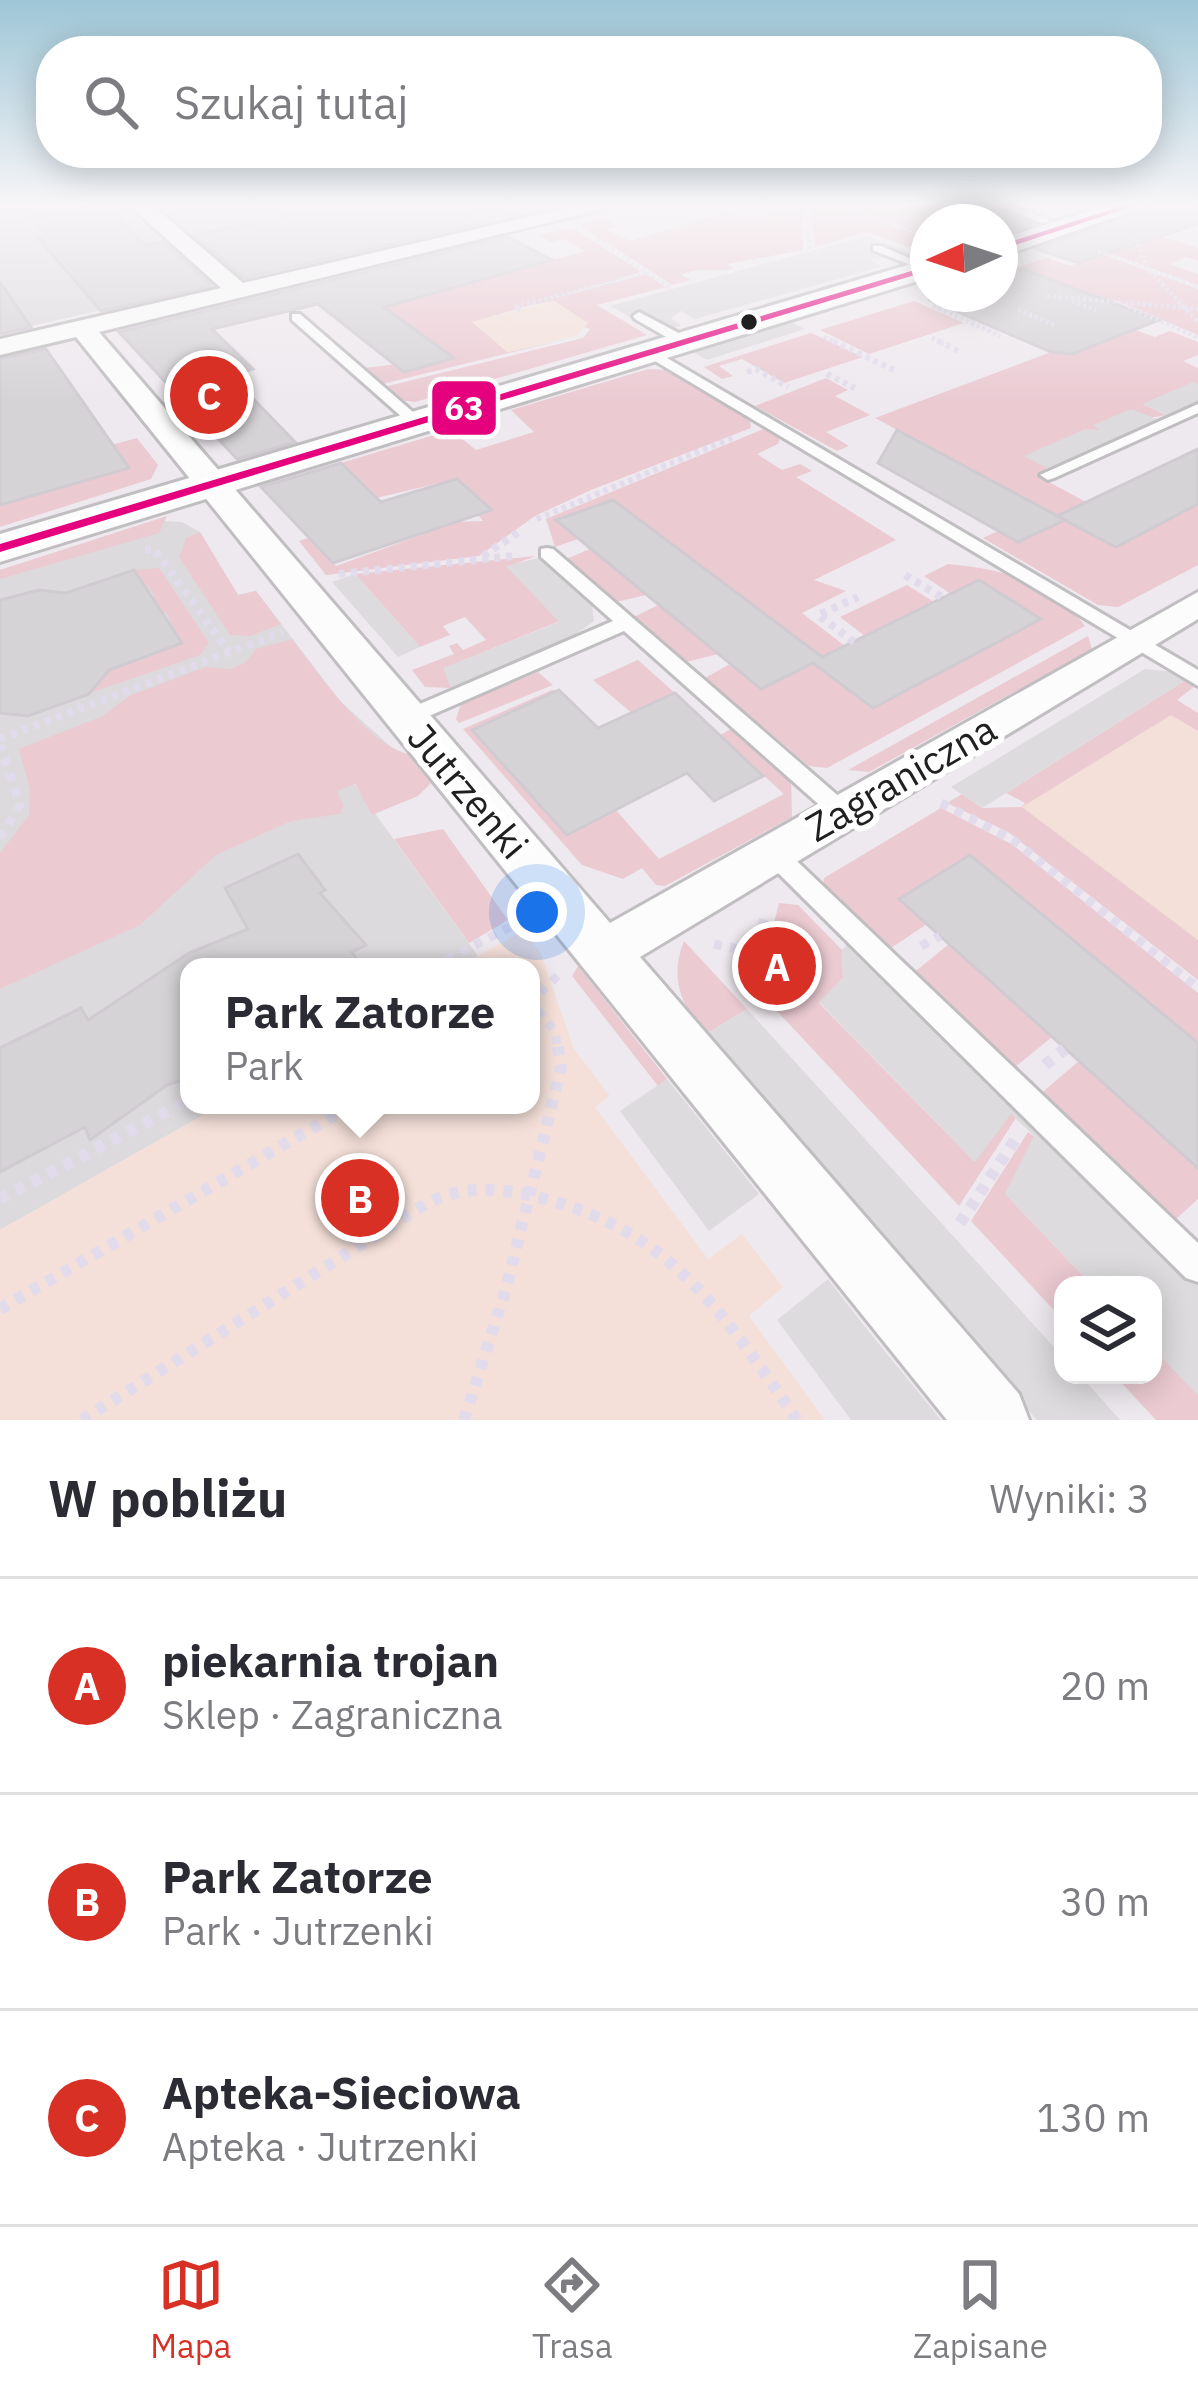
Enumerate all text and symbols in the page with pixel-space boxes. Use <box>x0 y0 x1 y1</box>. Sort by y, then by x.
search box <box>36 36 1162 168</box>
icon: search <box>78 69 144 135</box>
text: Szukaj tutaj <box>174 73 408 131</box>
north arrow <box>910 204 1018 312</box>
unlabelled marker <box>738 311 760 333</box>
pin: C <box>170 350 248 440</box>
line badge: 63 <box>430 379 498 437</box>
text: 63 <box>444 386 484 429</box>
street label: Zagraniczna <box>796 703 1005 853</box>
street label: Jutrzenki <box>397 712 540 869</box>
your location <box>507 882 567 942</box>
pin: A <box>738 921 816 1011</box>
popup <box>180 958 540 1114</box>
text: Park Zatorze <box>225 982 495 1040</box>
text: Park <box>225 1040 304 1091</box>
pin: B <box>321 1153 399 1243</box>
map controls <box>1054 1276 1162 1384</box>
button: layers <box>1054 1276 1162 1384</box>
text: W pobliżu <box>48 1465 287 1531</box>
text: Wyniki: 3 <box>990 1473 1150 1524</box>
text: piekarnia trojan <box>162 1631 499 1689</box>
text: A <box>74 1660 100 1711</box>
text: 20 m <box>1060 1660 1150 1711</box>
text: Sklep · Zagraniczna <box>162 1689 503 1740</box>
text: Park Zatorze <box>162 1847 433 1905</box>
text: B <box>74 1876 100 1927</box>
text: 30 m <box>1060 1876 1150 1927</box>
text: Park · Jutrzenki <box>162 1905 434 1956</box>
text: Apteka-Sieciowa <box>162 2063 521 2121</box>
text: C <box>74 2092 100 2143</box>
text: 130 m <box>1037 2092 1150 2143</box>
text: Apteka · Jutrzenki <box>162 2121 478 2172</box>
tab: Mapa <box>150 2252 231 2367</box>
tab: Trasa <box>532 2252 613 2367</box>
tab: Zapisane <box>913 2252 1048 2367</box>

